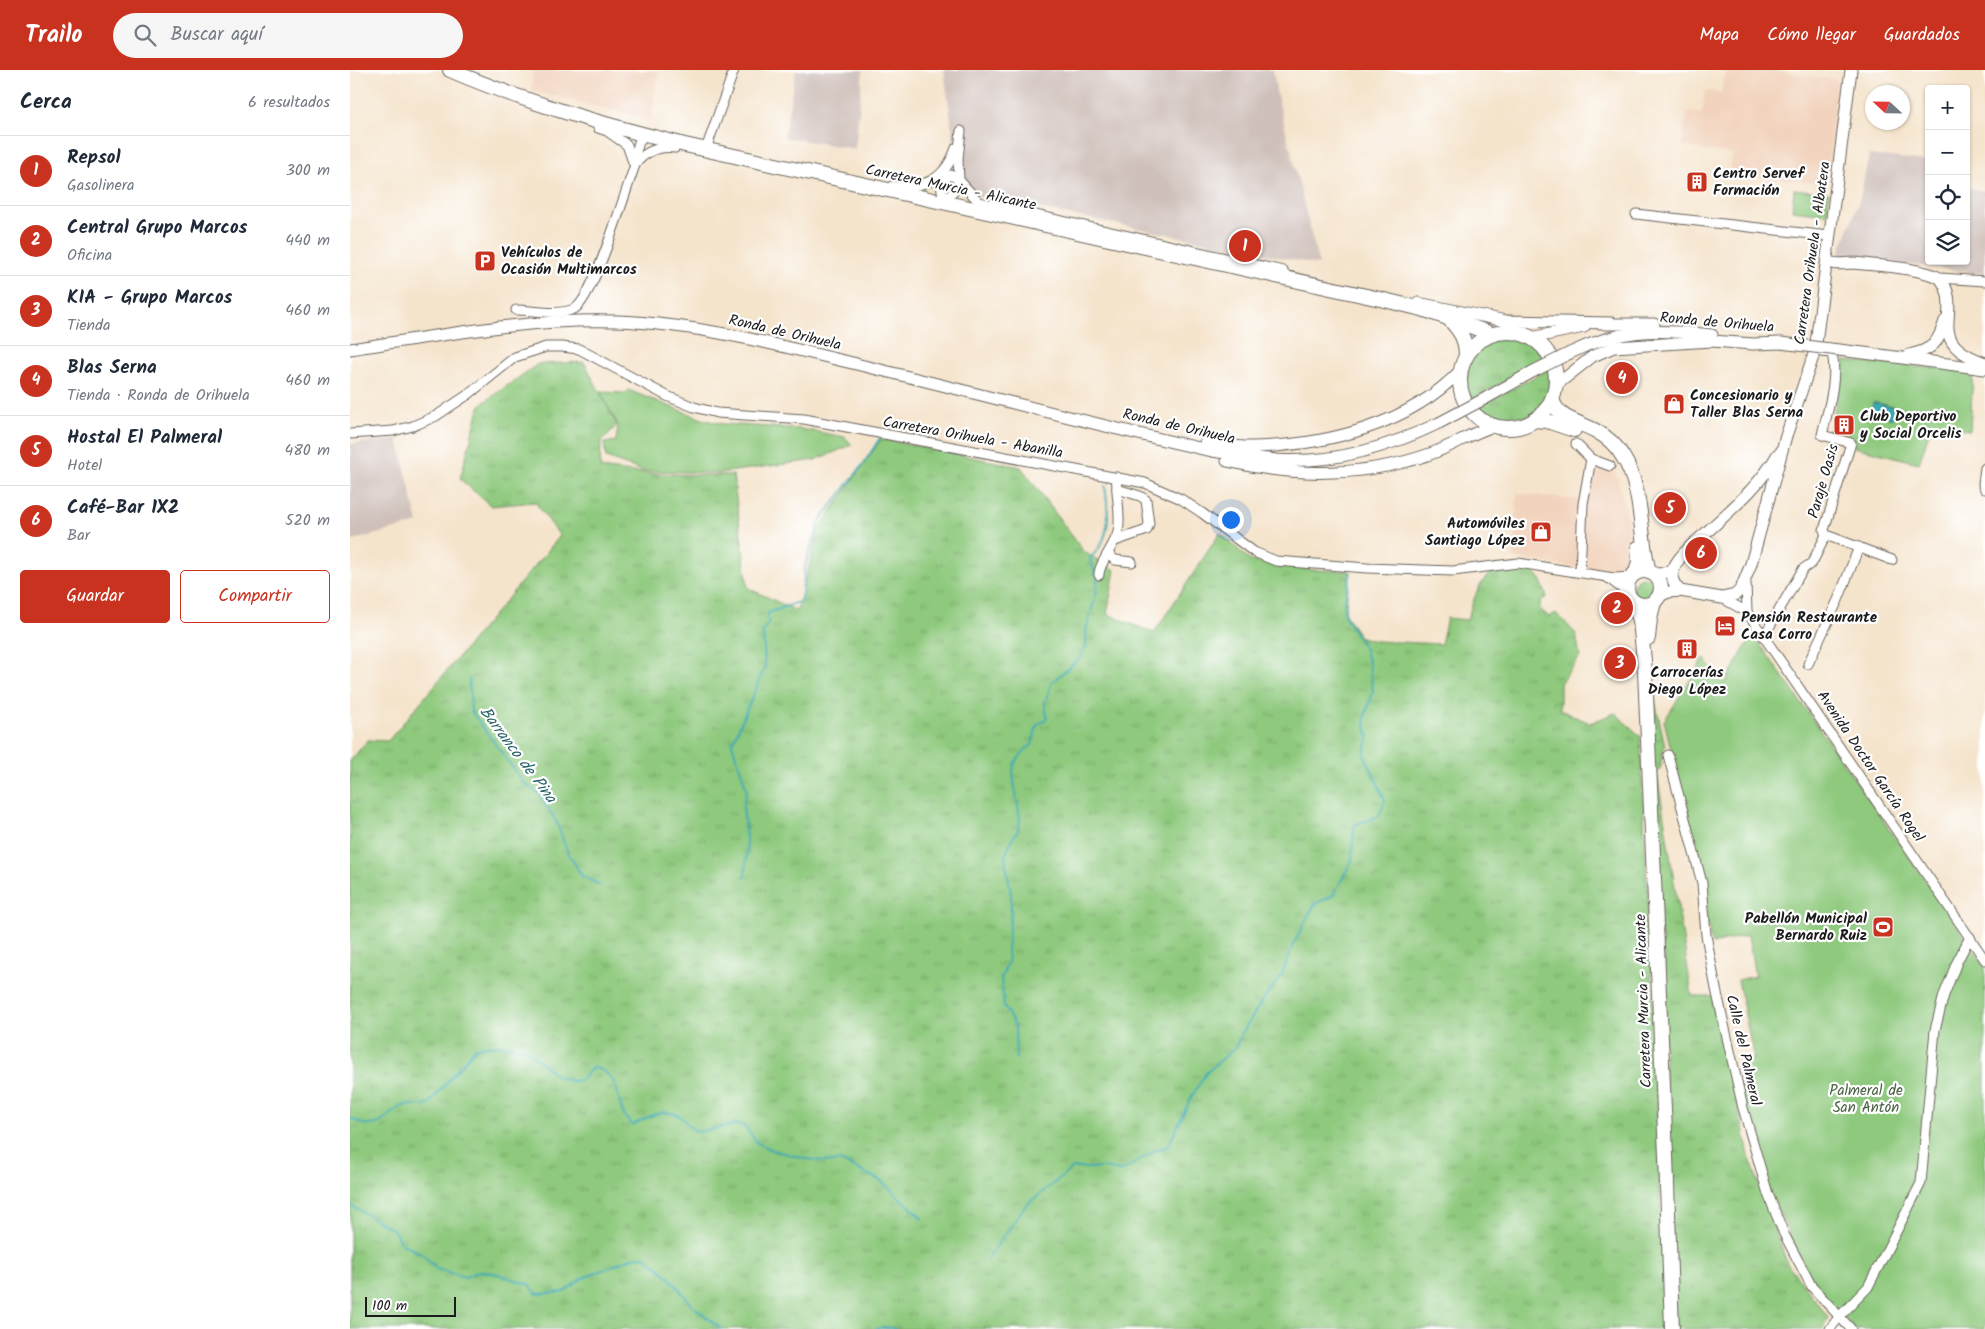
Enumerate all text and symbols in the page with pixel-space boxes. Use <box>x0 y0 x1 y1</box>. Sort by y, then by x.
search box <box>113 13 463 58</box>
text: Trailo <box>25 16 83 55</box>
text: Buscar aquí <box>171 20 263 50</box>
icon: search <box>131 21 159 49</box>
text: Mapa <box>1700 21 1739 50</box>
text: Cómo llegar <box>1767 21 1856 50</box>
text: Guardados <box>1884 21 1960 50</box>
north arrow <box>1865 85 1910 130</box>
map controls <box>1925 85 1970 265</box>
button: + <box>1925 85 1970 130</box>
text: Cerca <box>20 86 72 119</box>
text: 6 resultados <box>248 90 330 115</box>
button: − <box>1925 130 1970 175</box>
text: Repsol <box>67 143 121 173</box>
text: 1 <box>34 158 38 183</box>
text: 300 m <box>286 158 330 183</box>
street label: Carretera Murcia - Alicante <box>863 158 1039 218</box>
street label: Carretera Orihuela - Albatera <box>1788 160 1838 346</box>
place label: Centro Servef Formación <box>1713 162 1805 203</box>
building icon: Centro Servef Formación <box>1685 170 1709 194</box>
text: Gasolinera <box>67 173 135 198</box>
button: locate <box>1925 175 1970 220</box>
text: Central Grupo Marcos <box>67 213 247 243</box>
button: layers <box>1925 220 1970 265</box>
pin: 1 <box>1229 227 1261 265</box>
text: 2 <box>31 228 41 253</box>
text: 440 m <box>285 228 330 253</box>
place label: Vehículos de Ocasión Multimarcos <box>501 241 637 282</box>
text: Oficina <box>67 243 112 268</box>
parking icon: Vehículos de Ocasión Multimarcos <box>473 249 497 273</box>
text: KIA - Grupo Marcos <box>67 283 232 313</box>
text: 3 <box>32 298 40 323</box>
text: 460 m <box>285 298 330 323</box>
street label: Ronda de Orihuela <box>1659 306 1775 340</box>
street label: Ronda de Orihuela <box>726 308 843 358</box>
text: Tienda <box>67 313 111 338</box>
text: Blas Serna <box>67 353 157 383</box>
pin: 4 <box>1606 359 1638 397</box>
text: 4 <box>32 368 40 393</box>
text: 460 m <box>285 368 330 393</box>
text: Tienda · Ronda de Orihuela <box>67 383 250 408</box>
place label: Concesionario y Taller Blas Serna <box>1690 384 1803 425</box>
shop icon: Concesionario y Taller Blas Serna <box>1662 392 1686 416</box>
street label: Ronda de Orihuela <box>1120 402 1237 452</box>
place label: Club Deportivo y Social Orcelis <box>1859 405 1962 446</box>
street label: Carretera Orihuela - Abanilla <box>881 410 1065 466</box>
building icon: Club Deportivo y Social Orcelis <box>1832 413 1856 437</box>
text: Hostal El Palmeral <box>67 423 222 453</box>
text: 5 <box>32 438 40 463</box>
text: 480 m <box>284 438 330 463</box>
street label: Paraje Oasis <box>1802 441 1846 521</box>
text: Hotel <box>67 453 102 478</box>
pin: 5 <box>1654 489 1686 527</box>
text: Café-Bar 1X2 <box>67 493 179 523</box>
your location <box>1218 507 1244 533</box>
text: 6 <box>32 508 40 533</box>
text: 520 m <box>285 508 330 533</box>
place label: Automóviles Santiago López <box>1425 512 1525 553</box>
shop icon: Automóviles Santiago López <box>1529 520 1553 544</box>
text: Bar <box>67 523 90 548</box>
pin: 6 <box>1685 534 1717 572</box>
button: Guardar <box>20 570 170 623</box>
button: Compartir <box>180 570 330 623</box>
pin: 2 <box>1601 589 1633 627</box>
place label: Pensión Restaurante Casa Corro <box>1741 606 1878 647</box>
hotel icon: Pensión Restaurante Casa Corro <box>1713 614 1737 638</box>
building icon: Carrocerías Diego López <box>1675 637 1699 661</box>
pin: 3 <box>1604 644 1636 682</box>
place label: Carrocerías Diego López <box>1648 661 1726 702</box>
street label: Avenida Doctor García Rogel <box>1810 686 1930 848</box>
water label: Barranco de Pina <box>473 701 563 810</box>
place label: Pabellón Municipal Bernardo Ruiz <box>1745 907 1867 948</box>
street label: Carretera Murcia - Alicante <box>1629 913 1659 1088</box>
sports icon: Pabellón Municipal Bernardo Ruiz <box>1871 915 1895 939</box>
street label: Calle del Palmeral <box>1719 992 1768 1108</box>
park label: Palmeral de San Antón <box>1829 1079 1903 1120</box>
scale bar <box>365 1294 456 1317</box>
text: 100 m <box>372 1295 407 1317</box>

